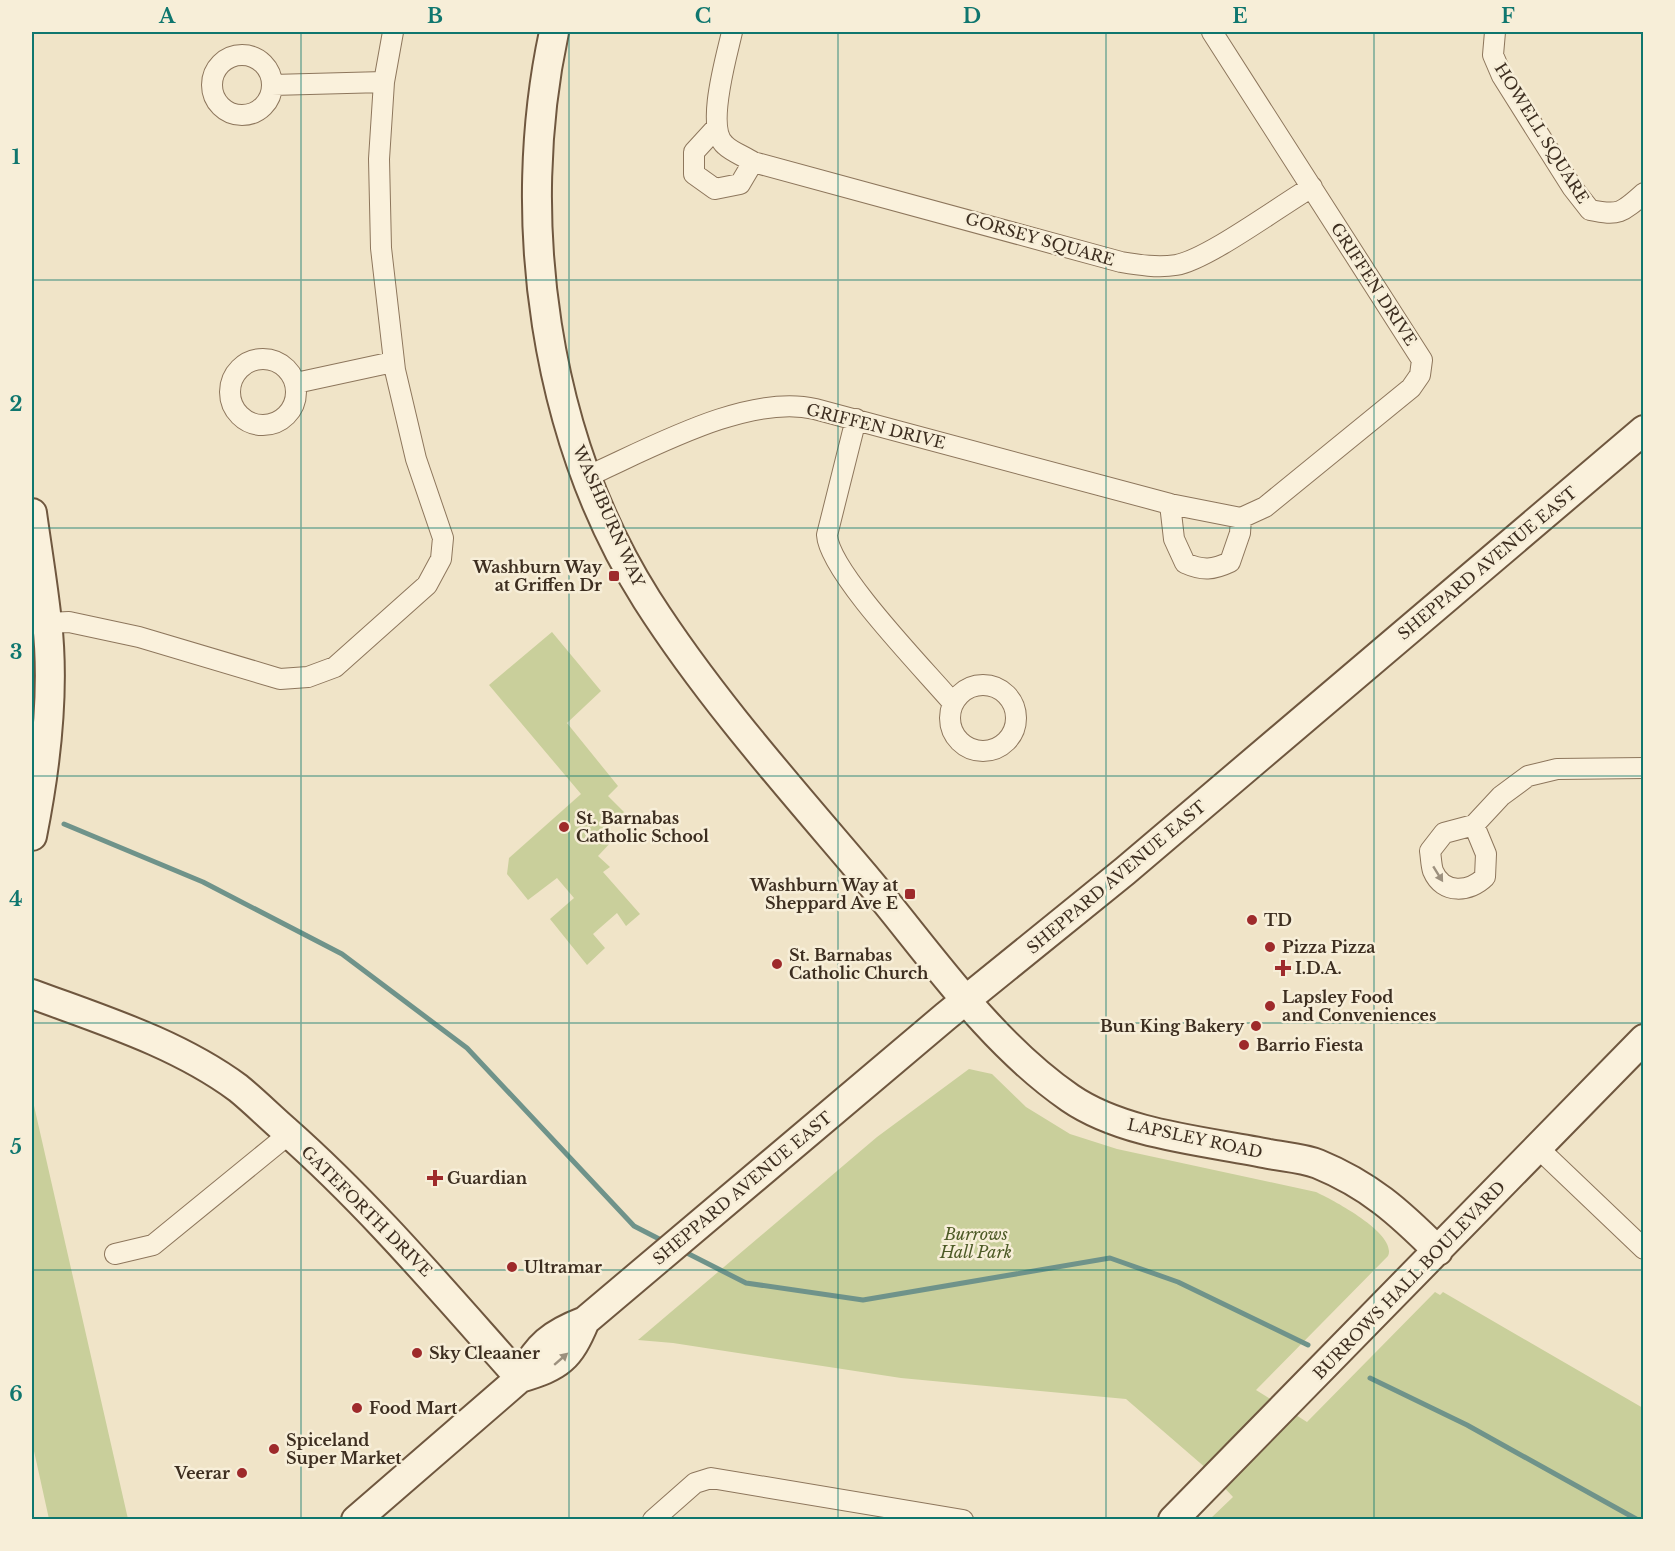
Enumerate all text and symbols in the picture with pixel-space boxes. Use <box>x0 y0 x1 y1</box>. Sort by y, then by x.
text: A <box>158 4 176 28</box>
text: B <box>427 4 443 28</box>
text: C <box>695 4 711 28</box>
text: D <box>963 4 981 28</box>
text: E <box>1232 4 1248 28</box>
text: F <box>1501 4 1515 28</box>
street label: HOWELL SQUARE <box>1491 59 1593 207</box>
text: 1 <box>12 145 21 169</box>
street label: GORSEY SQUARE <box>963 208 1117 270</box>
street label: GRIFFEN DRIVE <box>1327 219 1421 349</box>
text: 2 <box>9 392 23 416</box>
street label: GRIFFEN DRIVE <box>804 399 948 453</box>
street label: WASHBURN WAY <box>568 441 649 590</box>
street label: SHEPPARD AVENUE EAST <box>1393 482 1581 644</box>
place label: Washburn Way at Griffen Dr <box>472 557 603 595</box>
marker: Washburn Way at Griffen Dr <box>607 569 621 583</box>
text: 3 <box>10 640 22 664</box>
street label: SHEPPARD AVENUE EAST <box>1022 796 1210 958</box>
place label: St. Barnabas Catholic School <box>576 808 709 846</box>
marker: St. Barnabas Catholic School <box>557 820 571 834</box>
one-way arrow <box>1432 866 1443 883</box>
place label: Washburn Way at Sheppard Ave E <box>749 875 899 913</box>
text: 4 <box>9 887 23 911</box>
marker: Washburn Way at Sheppard Ave E <box>903 887 917 901</box>
place label: TD <box>1264 910 1292 930</box>
marker: TD <box>1245 913 1259 927</box>
place label: Pizza Pizza <box>1282 937 1375 957</box>
marker: Pizza Pizza <box>1263 940 1277 954</box>
place label: St. Barnabas Catholic Church <box>789 945 929 983</box>
marker: St. Barnabas Catholic Church <box>770 957 784 971</box>
place label: I.D.A. <box>1295 958 1342 978</box>
marker: I.D.A. <box>1276 961 1290 975</box>
place label: Lapsley Food and Conveniences <box>1282 987 1436 1025</box>
marker: Lapsley Food and Conveniences <box>1263 999 1277 1013</box>
place label: Bun King Bakery <box>1100 1016 1245 1036</box>
marker: Bun King Bakery <box>1249 1019 1263 1033</box>
place label: Barrio Fiesta <box>1256 1035 1363 1055</box>
marker: Barrio Fiesta <box>1237 1038 1251 1052</box>
street label: SHEPPARD AVENUE EAST <box>648 1107 836 1269</box>
street label: LAPSLEY ROAD <box>1126 1114 1264 1162</box>
text: 5 <box>10 1135 22 1159</box>
street label: GATEFORTH DRIVE <box>297 1141 437 1281</box>
place label: Guardian <box>447 1168 527 1188</box>
marker: Guardian <box>428 1171 442 1185</box>
street label: BURROWS HALL BOULEVARD <box>1309 1177 1509 1383</box>
park label: Burrows Hall Park <box>939 1224 1012 1262</box>
place label: Ultramar <box>524 1257 602 1277</box>
marker: Ultramar <box>505 1260 519 1274</box>
place label: Sky Cleaaner <box>429 1343 540 1363</box>
marker: Sky Cleaaner <box>410 1346 424 1360</box>
one-way arrow <box>553 1353 568 1366</box>
text: 6 <box>9 1382 23 1406</box>
place label: Food Mart <box>369 1398 458 1418</box>
marker: Food Mart <box>350 1401 364 1415</box>
place label: Spiceland Super Market <box>286 1430 402 1468</box>
marker: Spiceland Super Market <box>267 1442 281 1456</box>
place label: Veerar <box>174 1463 230 1483</box>
marker: Veerar <box>235 1466 249 1480</box>

